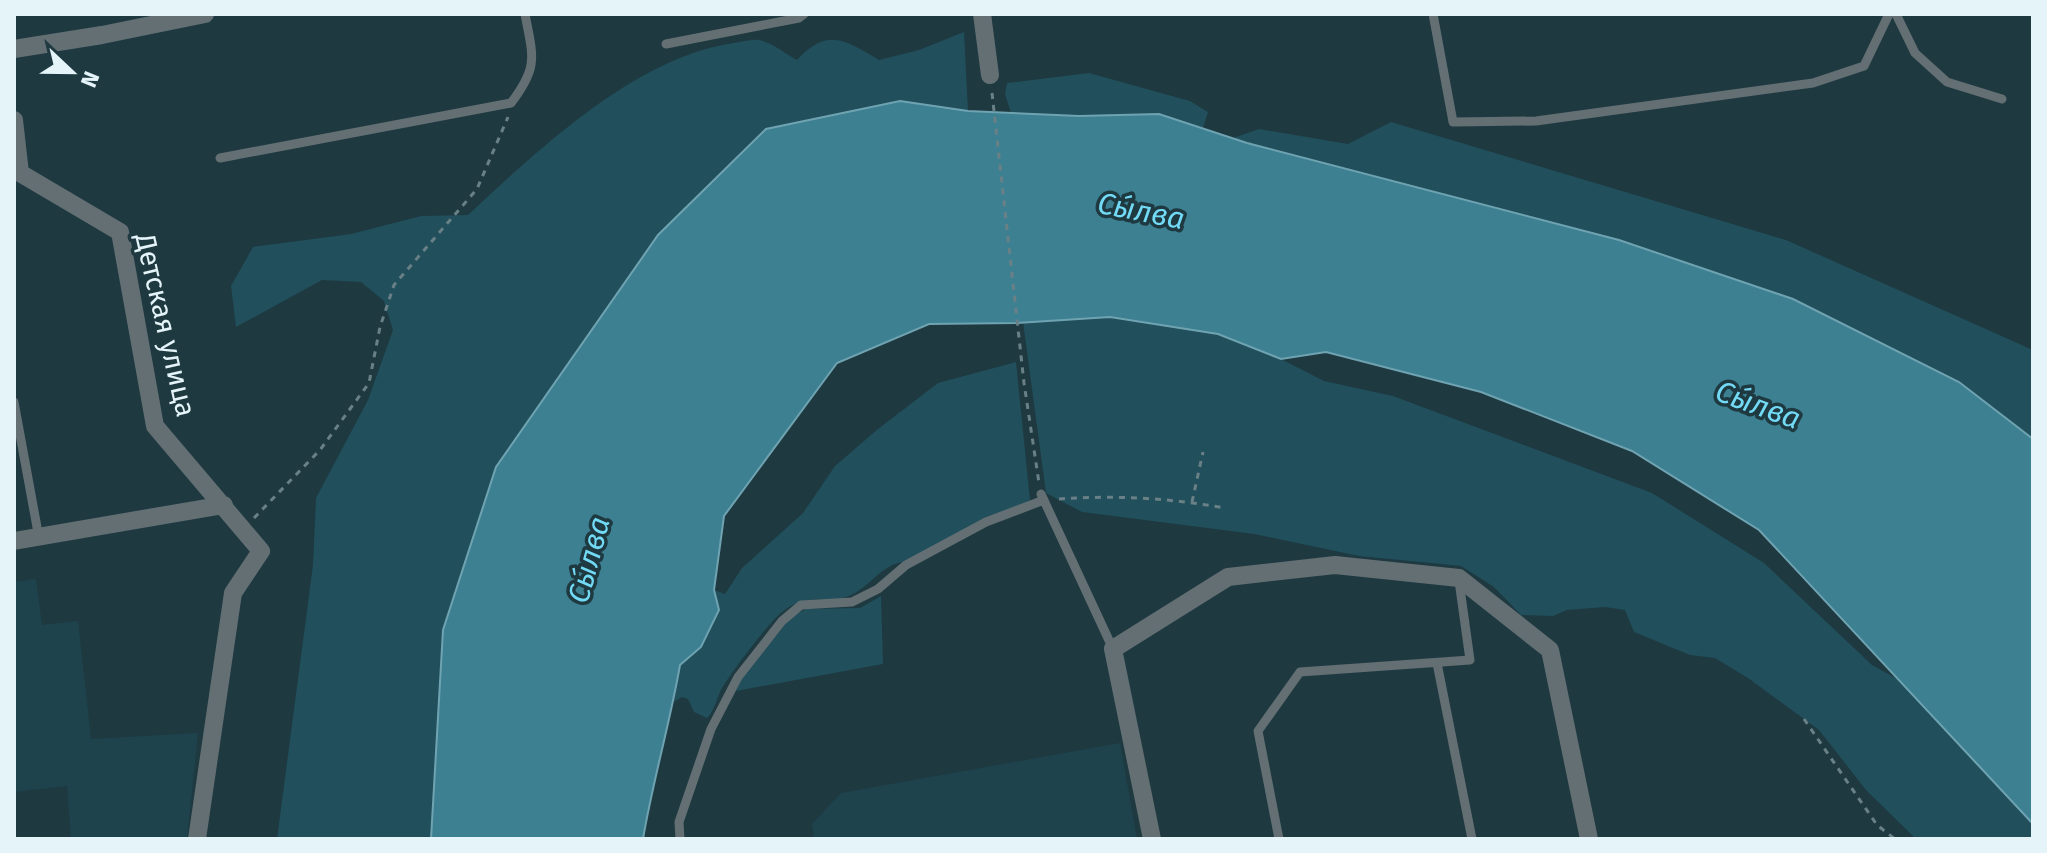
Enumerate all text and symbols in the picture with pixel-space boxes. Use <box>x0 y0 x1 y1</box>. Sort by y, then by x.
north arrow <box>32 32 112 112</box>
text: N <box>75 67 105 91</box>
water label: Сы́лва <box>1094 185 1188 237</box>
street label: Детская улица <box>128 229 203 420</box>
water label: Сы́лва <box>1711 373 1805 437</box>
water label: Сы́лва <box>560 513 618 607</box>

